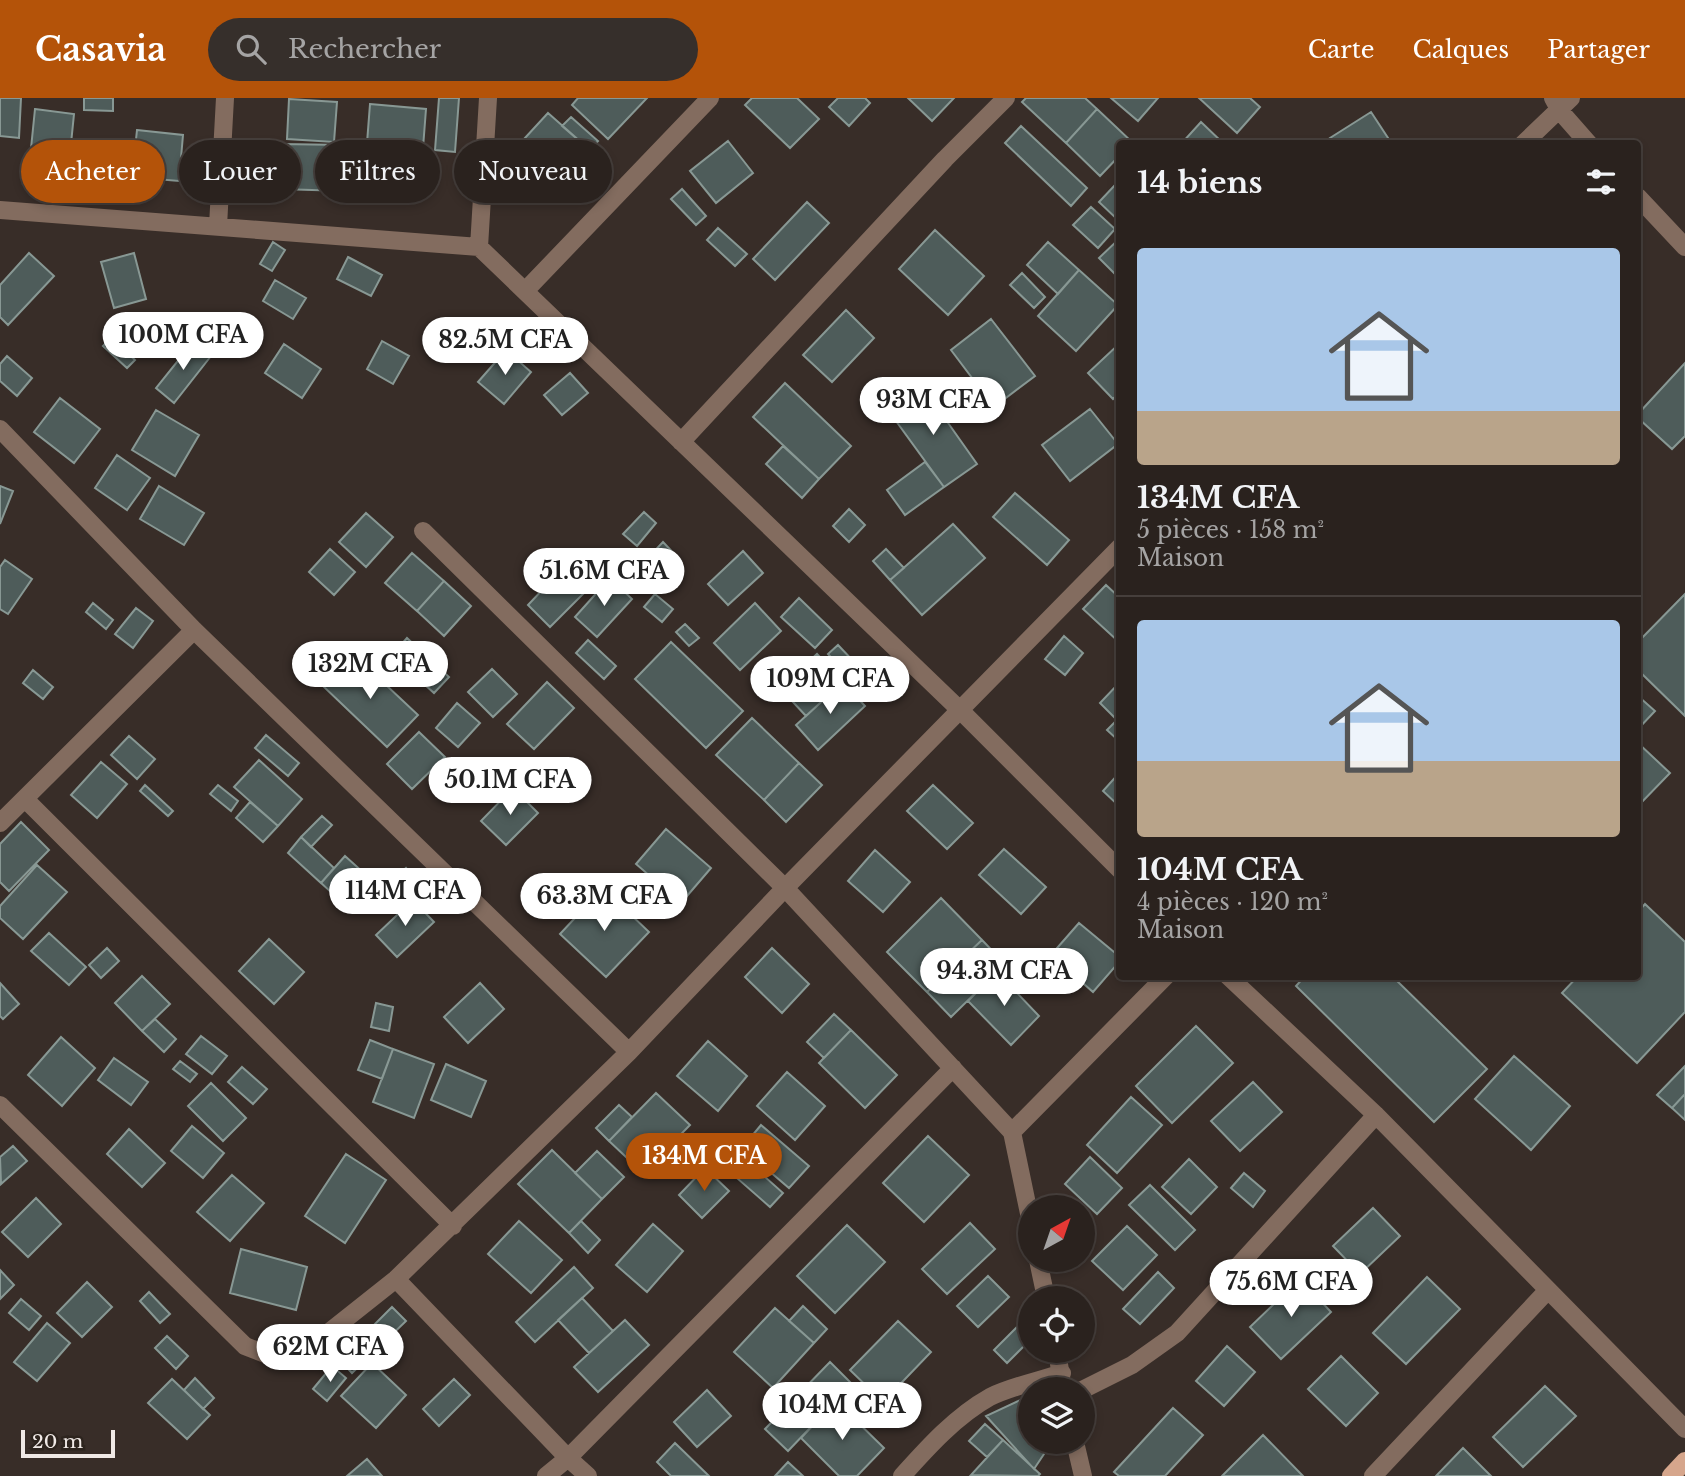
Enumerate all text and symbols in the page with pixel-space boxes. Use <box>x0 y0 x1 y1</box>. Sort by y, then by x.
search box <box>208 18 698 81</box>
text: Casavia <box>35 29 166 70</box>
icon: search <box>232 30 270 68</box>
text: Rechercher <box>288 33 441 65</box>
text: Carte <box>1308 35 1374 64</box>
text: Calques <box>1412 35 1509 64</box>
text: Partager <box>1547 35 1650 64</box>
chip: Acheter <box>21 140 165 203</box>
chip: Louer <box>179 140 301 203</box>
chip: Filtres <box>315 140 440 203</box>
chip: Nouveau <box>454 140 612 203</box>
icon: filters <box>1582 163 1620 201</box>
text: 14 biens <box>1137 164 1262 201</box>
icon: home <box>1316 293 1442 419</box>
pin: 100M CFA <box>111 313 255 372</box>
pin: 82.5M CFA <box>425 317 585 377</box>
text: 100M CFA <box>119 321 247 349</box>
text: 82.5M CFA <box>438 326 572 354</box>
pin: 93M CFA <box>868 378 998 437</box>
text: 93M CFA <box>876 386 990 414</box>
text: 134M CFA <box>1137 479 1299 516</box>
text: 5 pièces · 158 m² <box>1137 516 1324 544</box>
text: Maison <box>1137 544 1224 572</box>
pin: 51.6M CFA <box>524 548 684 608</box>
text: 51.6M CFA <box>539 557 669 585</box>
pin: 132M CFA <box>298 642 442 701</box>
text: 132M CFA <box>308 650 432 678</box>
pin: 109M CFA <box>758 656 902 716</box>
text: 109M CFA <box>766 665 894 693</box>
icon: home <box>1316 665 1442 791</box>
pin: 50.1M CFA <box>430 758 590 817</box>
text: 50.1M CFA <box>445 766 575 794</box>
text: 104M CFA <box>1137 851 1303 888</box>
pin: 114M CFA <box>333 868 477 928</box>
pin: 63.3M CFA <box>524 874 684 933</box>
text: 114M CFA <box>345 877 465 905</box>
text: 63.3M CFA <box>536 882 672 910</box>
text: 4 pièces · 120 m² <box>1137 888 1328 916</box>
text: Maison <box>1137 916 1224 944</box>
pin: 94.3M CFA <box>924 948 1084 1008</box>
text: 94.3M CFA <box>936 957 1072 985</box>
pin: 134M CFA <box>632 1134 776 1193</box>
text: 134M CFA <box>642 1142 766 1170</box>
north arrow <box>1018 1195 1096 1272</box>
map controls <box>1018 1195 1095 1454</box>
pin: 75.6M CFA <box>1211 1260 1371 1319</box>
text: 75.6M CFA <box>1226 1268 1356 1296</box>
button: locate <box>1018 1286 1095 1363</box>
pin: 62M CFA <box>265 1324 395 1384</box>
text: 62M CFA <box>273 1333 387 1361</box>
button: layers <box>1018 1377 1095 1454</box>
pin: 104M CFA <box>770 1382 914 1442</box>
text: 104M CFA <box>779 1391 905 1419</box>
scale bar <box>21 1427 116 1459</box>
text: 20 m <box>32 1430 83 1453</box>

